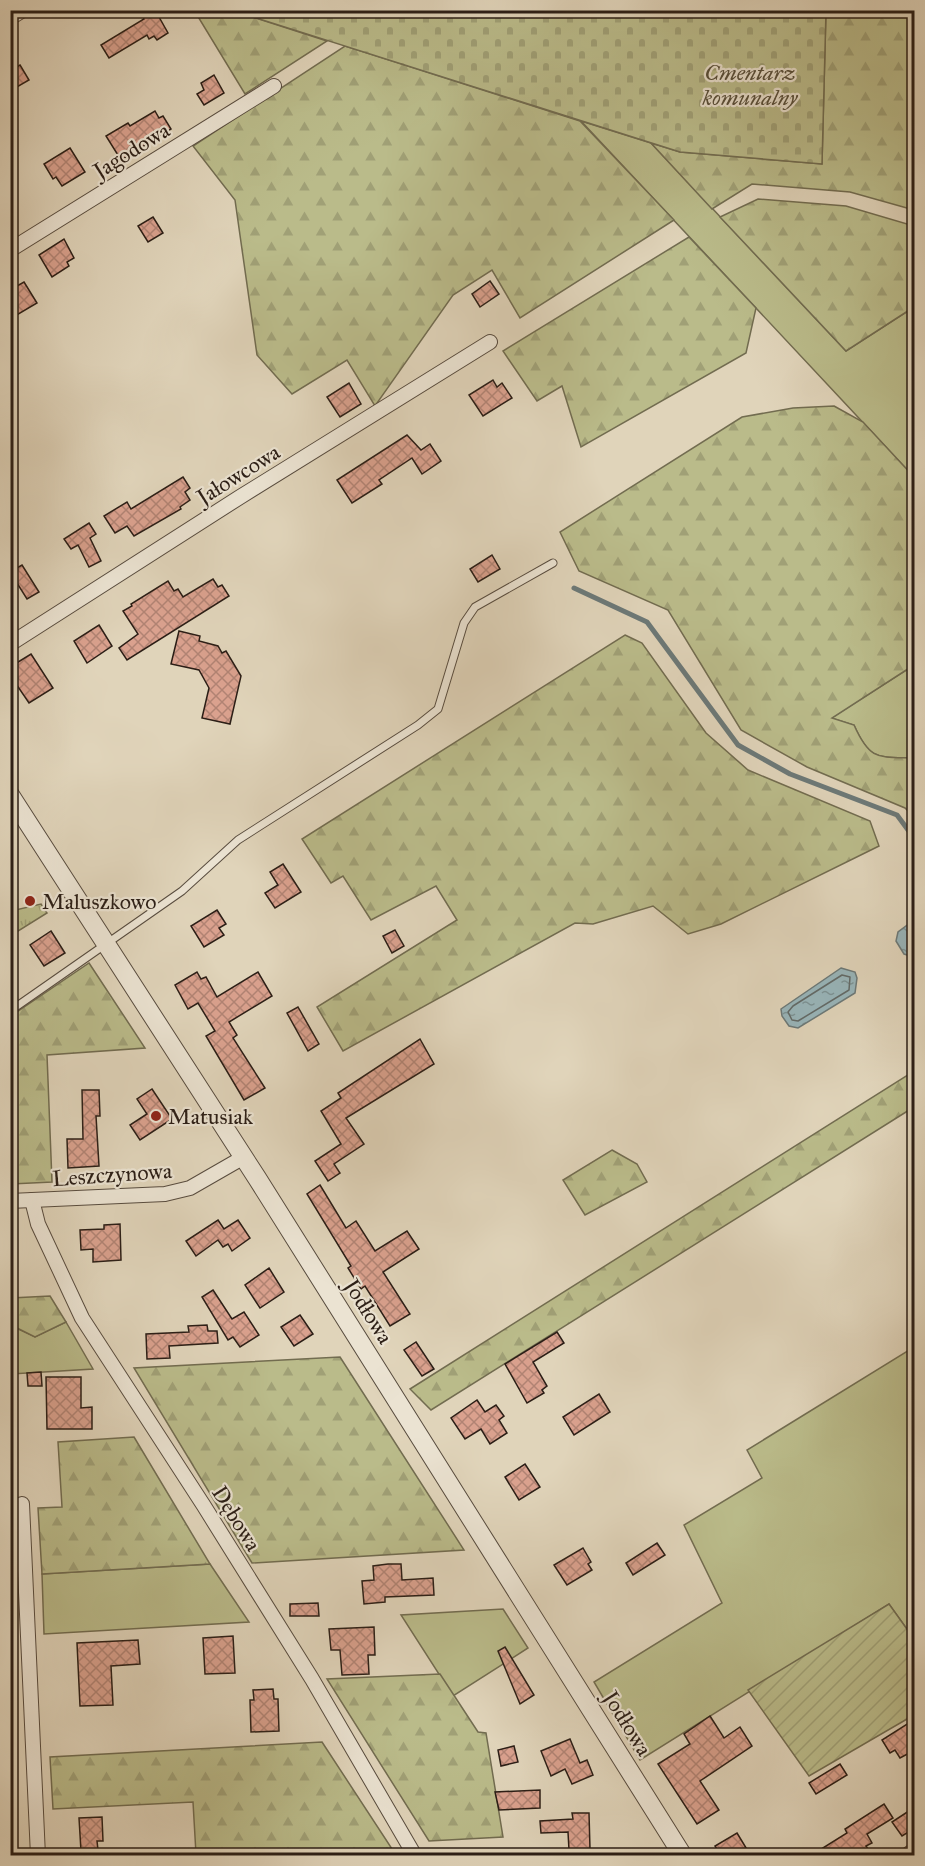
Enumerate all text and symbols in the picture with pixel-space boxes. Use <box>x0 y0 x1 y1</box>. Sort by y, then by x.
park label: Cmentarz komunalny <box>702 59 798 111</box>
street label: Jagodowa <box>86 116 175 185</box>
street label: Jałowcowa <box>190 438 285 512</box>
place label: Maluszkowo <box>42 888 156 915</box>
marker: Maluszkowo <box>23 894 37 908</box>
place label: Matusiak <box>168 1103 254 1130</box>
marker: Matusiak <box>149 1109 163 1123</box>
street label: Leszczynowa <box>51 1157 174 1192</box>
street label: Jodłowa <box>337 1272 399 1349</box>
street label: Dębowa <box>206 1481 267 1557</box>
street label: Jodłowa <box>596 1684 658 1761</box>

